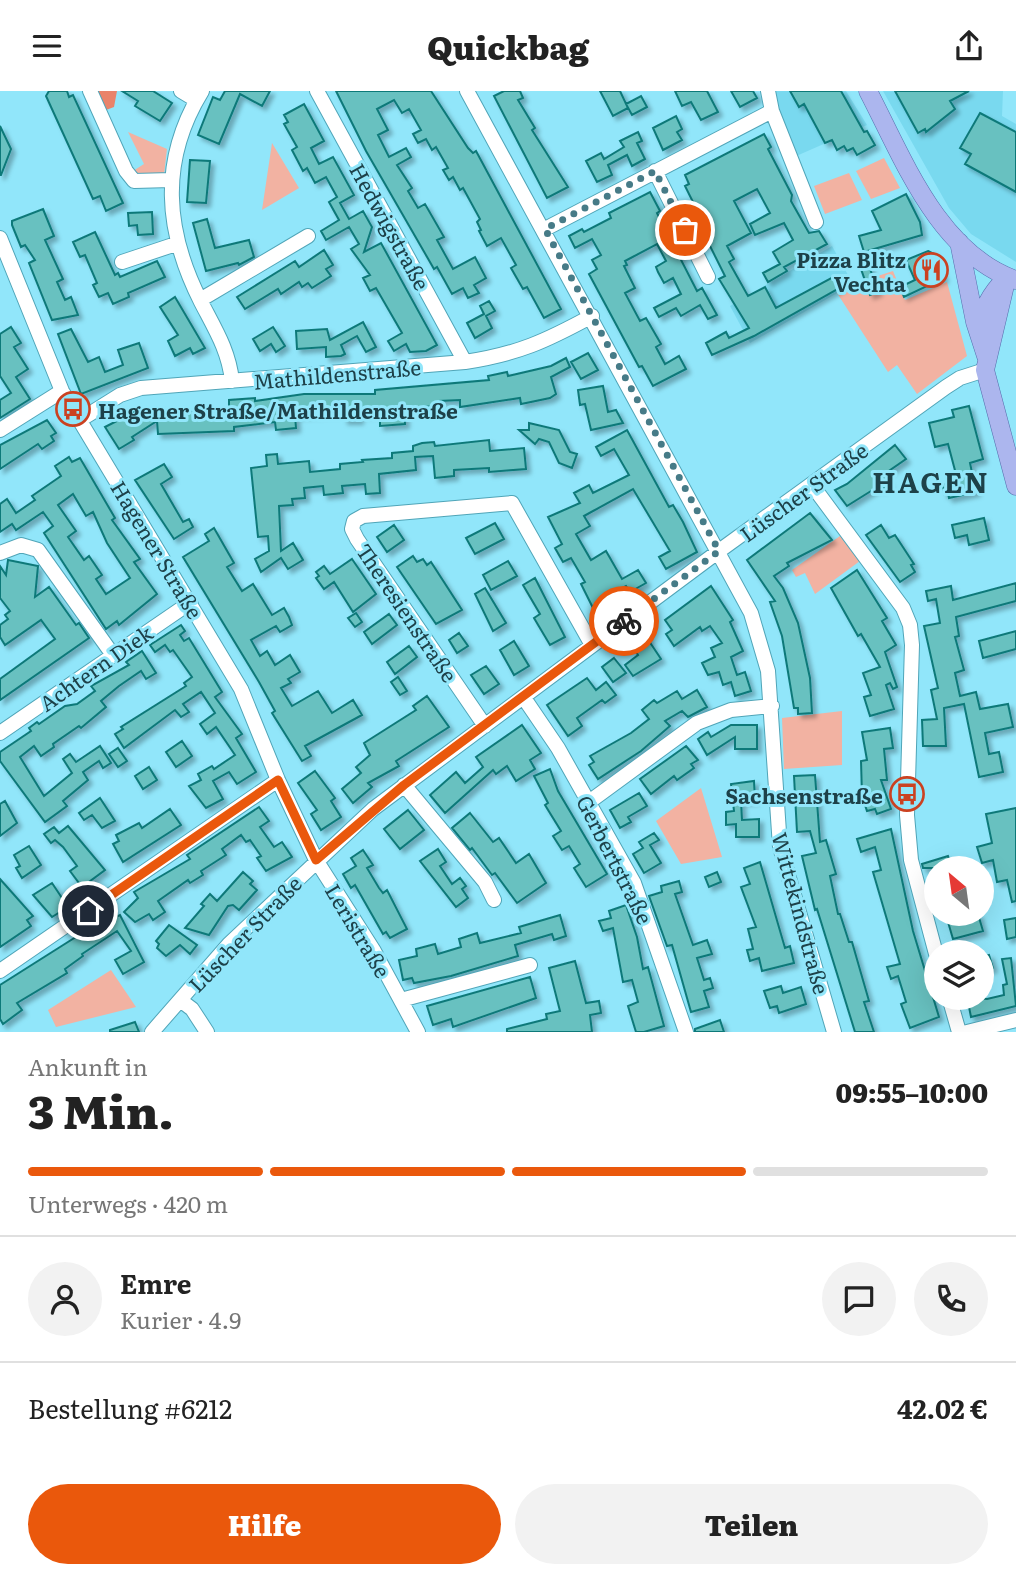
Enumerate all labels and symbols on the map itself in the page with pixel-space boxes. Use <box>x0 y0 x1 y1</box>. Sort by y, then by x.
street label: Hedwigstraße <box>343 157 439 295</box>
pin <box>655 200 715 260</box>
place label: Pizza Blitz Vechta <box>796 243 907 298</box>
restaurant icon: Pizza Blitz Vechta <box>912 251 950 289</box>
street label: Mathildenstraße <box>252 350 422 396</box>
bus stop icon: Hagener Straße/Mathildenstraße <box>54 390 92 428</box>
place label: Hagener Straße/Mathildenstraße <box>98 394 458 425</box>
street label: Lüscher Straße <box>733 434 873 548</box>
district label: HAGEN <box>872 460 990 502</box>
street label: Hagener Straße <box>104 474 212 624</box>
street label: Theresienstraße <box>350 536 466 688</box>
courier <box>589 586 659 656</box>
street label: Achtern Diek <box>32 616 158 718</box>
bus stop icon: Sachsenstraße <box>888 775 926 813</box>
place label: Sachsenstraße <box>725 779 883 810</box>
street label: Gerbertstraße <box>570 789 662 929</box>
street label: Wittekindstraße <box>765 829 839 997</box>
north arrow <box>924 856 994 926</box>
street label: Lüscher Straße <box>180 868 308 998</box>
street label: Leristraße <box>319 877 399 983</box>
pin <box>58 881 118 941</box>

